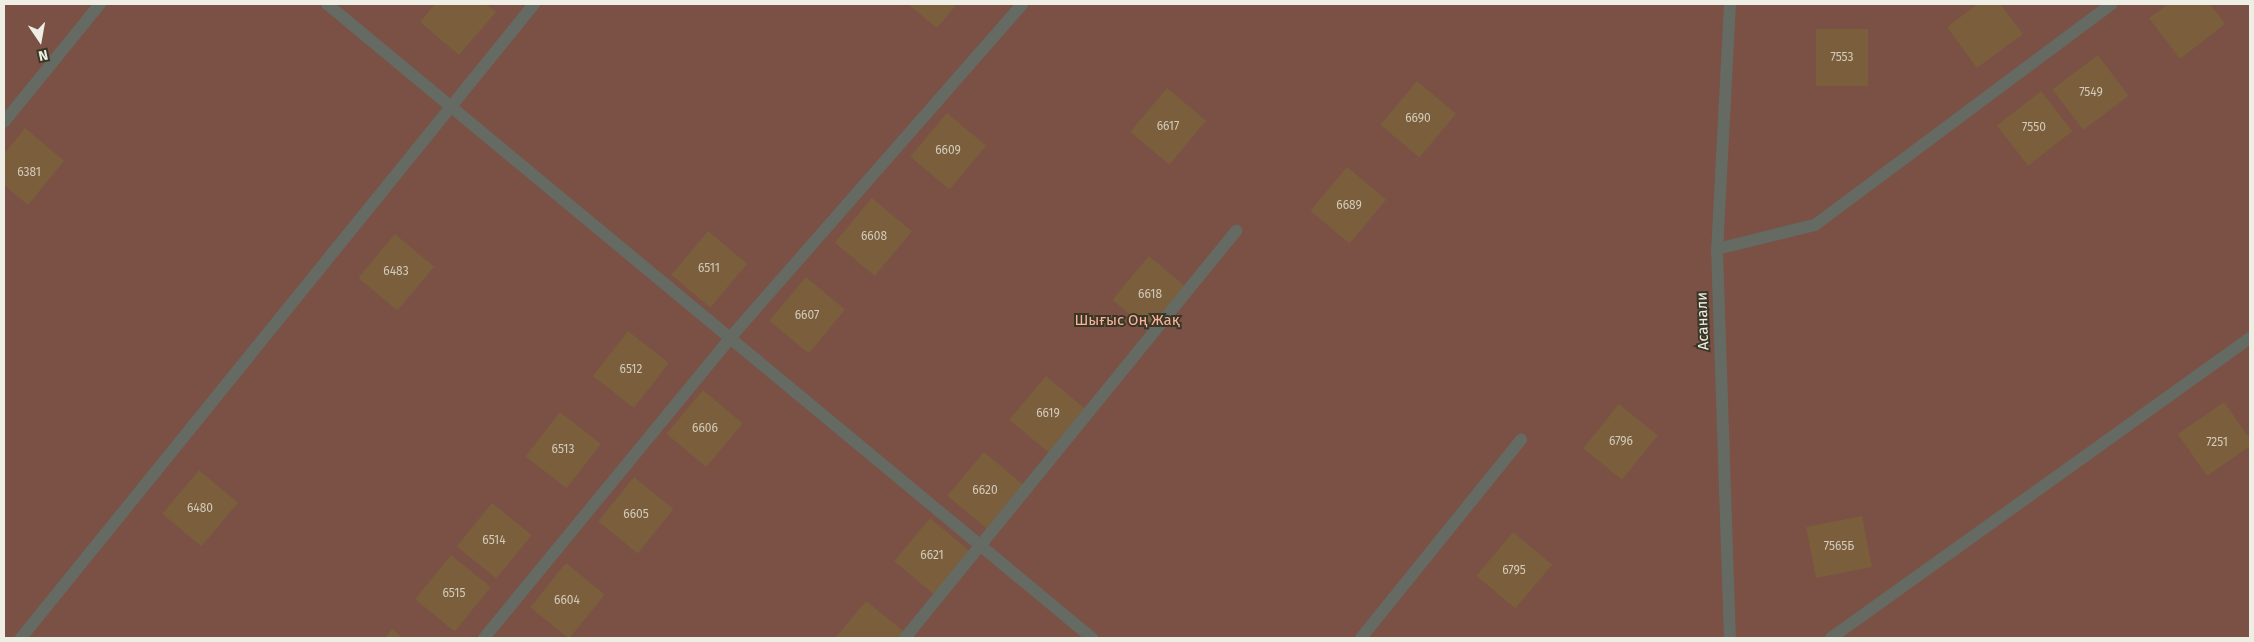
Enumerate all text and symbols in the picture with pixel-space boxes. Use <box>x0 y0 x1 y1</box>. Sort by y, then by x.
north arrow <box>15 15 65 65</box>
text: N <box>37 46 50 64</box>
house number: 7553 <box>1830 51 1854 65</box>
house number: 7549 <box>2079 86 2103 100</box>
house number: 6690 <box>1405 112 1431 126</box>
house number: 6617 <box>1157 120 1179 134</box>
house number: 7550 <box>2022 121 2046 135</box>
house number: 6609 <box>935 144 961 158</box>
house number: 6381 <box>17 166 41 180</box>
house number: 6689 <box>1336 199 1362 213</box>
house number: 6608 <box>861 230 887 244</box>
house number: 6511 <box>698 262 720 276</box>
house number: 6483 <box>383 265 409 279</box>
house number: 6618 <box>1138 288 1162 302</box>
street label: Асанали <box>1693 291 1713 351</box>
house number: 6607 <box>795 309 819 323</box>
park label: Шығыс Оң Жақ <box>1074 312 1180 330</box>
house number: 6512 <box>620 363 642 377</box>
house number: 6619 <box>1036 407 1060 421</box>
house number: 6606 <box>692 422 718 436</box>
house number: 6796 <box>1609 435 1633 449</box>
house number: 7251 <box>2206 436 2228 450</box>
house number: 6513 <box>552 443 574 457</box>
house number: 6620 <box>972 484 998 498</box>
house number: 6480 <box>187 502 213 516</box>
house number: 6605 <box>623 508 649 522</box>
house number: 6514 <box>482 534 506 548</box>
house number: 7565Б <box>1824 540 1854 554</box>
house number: 6621 <box>920 549 944 563</box>
house number: 6795 <box>1502 564 1526 578</box>
house number: 6515 <box>443 587 465 601</box>
house number: 6604 <box>554 594 580 608</box>

